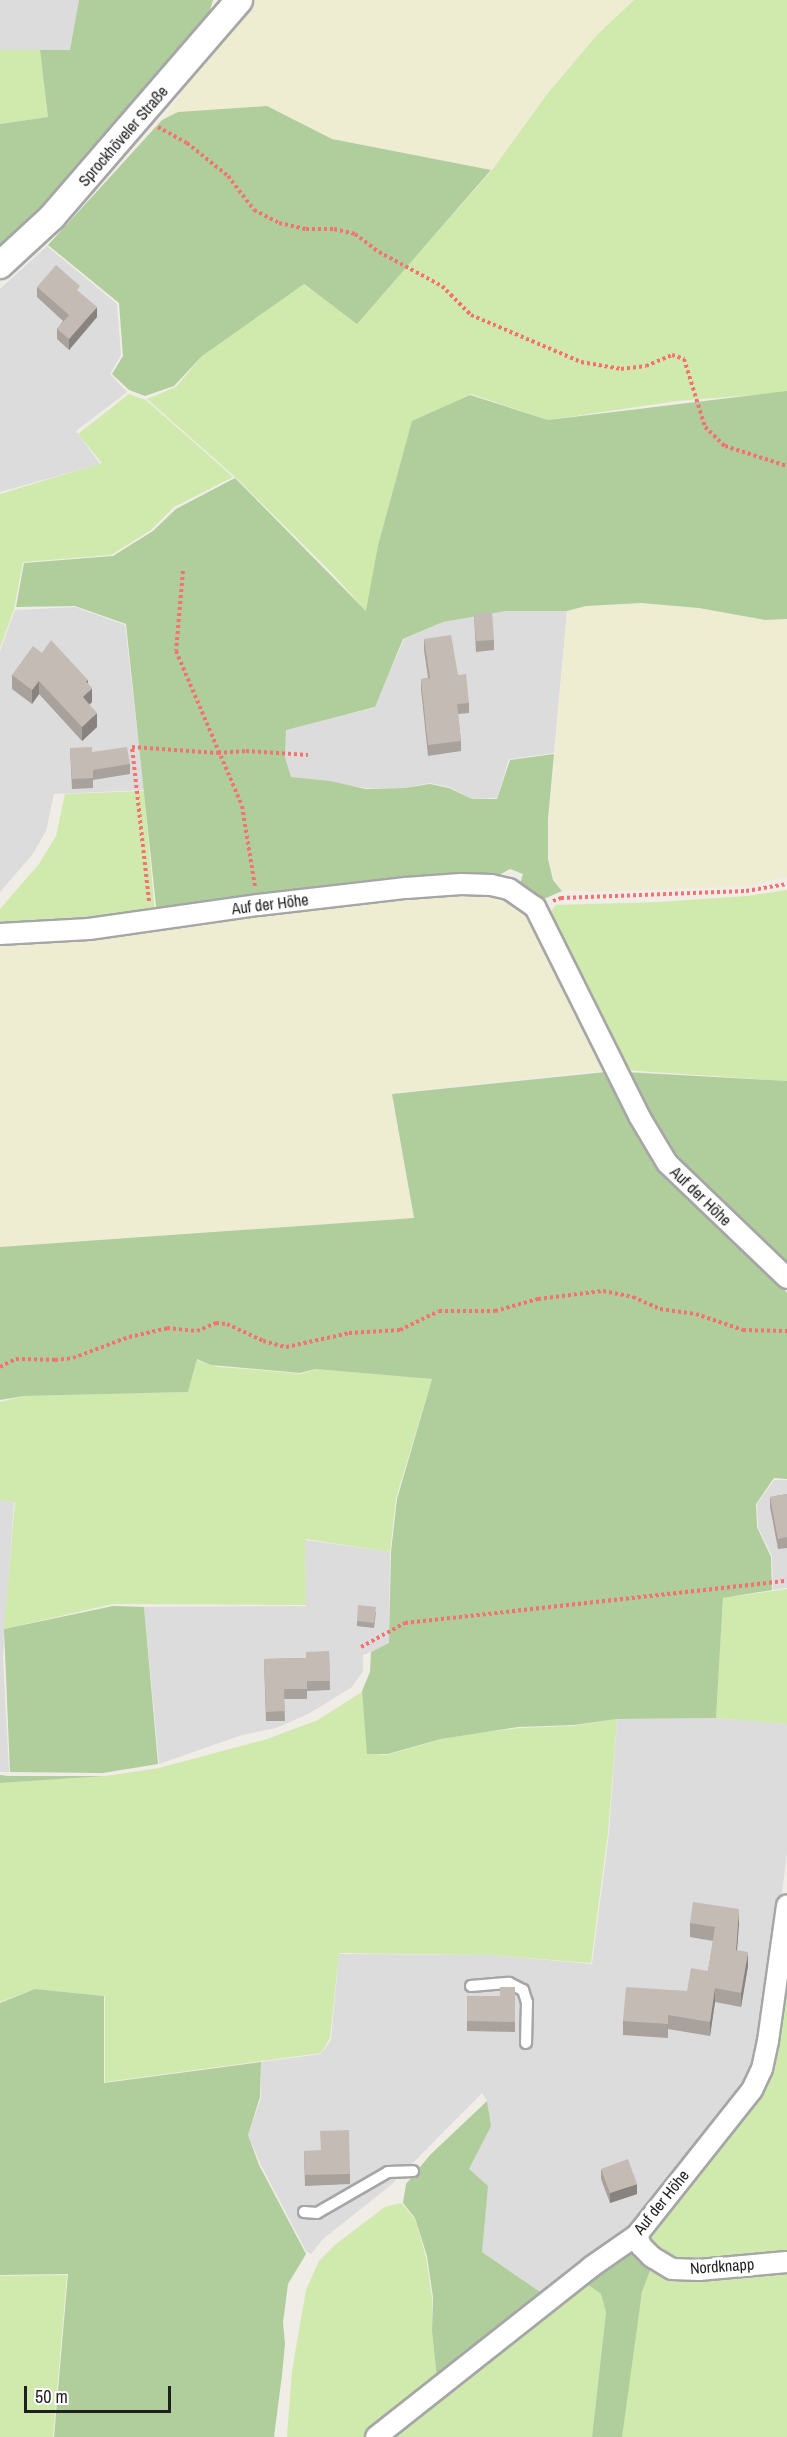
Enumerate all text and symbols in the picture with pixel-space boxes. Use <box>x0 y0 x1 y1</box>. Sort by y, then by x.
street label: Sprockhöveler Straße <box>74 82 172 190</box>
street label: Auf der Höhe <box>230 890 310 918</box>
street label: Auf der Höhe <box>667 1162 735 1230</box>
street label: Auf der Höhe <box>629 2166 693 2238</box>
street label: Nordknapp <box>689 2254 755 2278</box>
scale bar <box>27 2374 174 2412</box>
text: 50 m <box>35 2384 68 2409</box>

